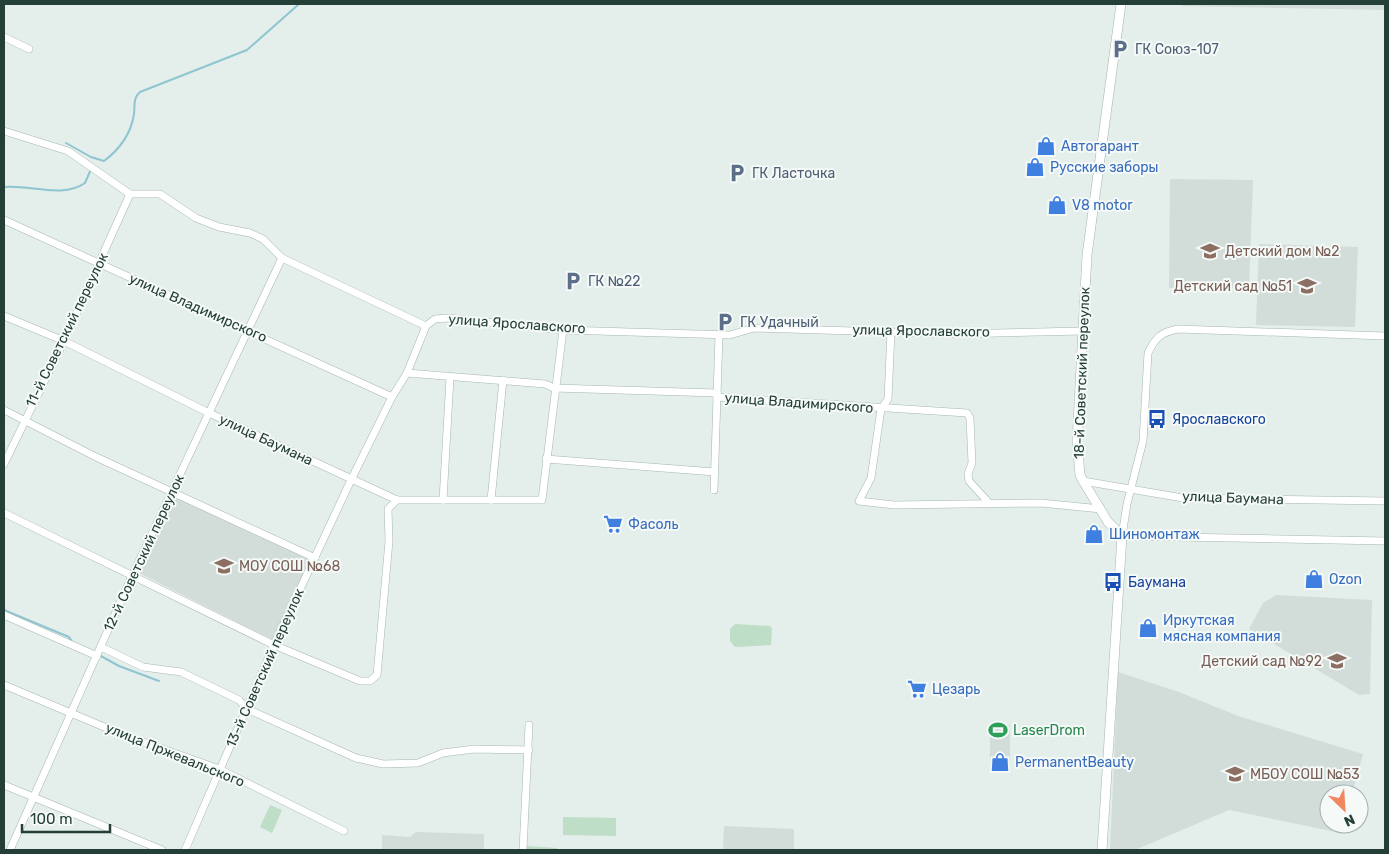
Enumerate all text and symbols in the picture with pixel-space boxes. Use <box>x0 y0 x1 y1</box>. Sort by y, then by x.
parking icon: ГК Союз-107 <box>1109 38 1131 60</box>
place label: ГК Союз-107 <box>1135 41 1219 58</box>
shop icon: Автогарант <box>1035 135 1057 157</box>
place label: Автогарант <box>1061 138 1139 155</box>
shop icon: Русские заборы <box>1024 156 1046 178</box>
place label: Русские заборы <box>1050 159 1159 176</box>
parking icon: ГК Ласточка <box>726 162 748 184</box>
place label: ГК Ласточка <box>752 165 835 182</box>
shop icon: V8 motor <box>1046 194 1068 216</box>
place label: V8 motor <box>1072 197 1133 214</box>
school or university icon: Детский дом №2 <box>1199 240 1221 262</box>
place label: Детский дом №2 <box>1225 243 1339 260</box>
street label: 11-й Советский переулок <box>22 250 112 410</box>
street label: улица Владимирского <box>126 270 270 346</box>
parking icon: ГК №22 <box>562 270 584 292</box>
place label: ГК №22 <box>588 273 640 290</box>
school or university icon: Детский сад №51 <box>1296 275 1318 297</box>
place label: Детский сад №51 <box>1174 278 1292 295</box>
street label: 18-й Советский переулок <box>1070 286 1094 459</box>
street label: улица Ярославского <box>448 311 586 337</box>
parking icon: ГК Удачный <box>714 311 736 333</box>
place label: ГК Удачный <box>740 314 819 331</box>
street label: улица Ярославского <box>852 321 990 341</box>
street label: улица Владимирского <box>724 389 874 417</box>
bus stop icon: Ярославского <box>1146 408 1168 430</box>
street label: улица Баумана <box>216 411 316 469</box>
place label: Ярославского <box>1172 411 1266 428</box>
street label: 12-й Советский переулок <box>100 471 188 634</box>
street label: улица Баумана <box>1182 488 1284 508</box>
supermarket icon: Фасоль <box>602 513 624 535</box>
place label: Фасоль <box>628 516 678 533</box>
shop icon: Шиномонтаж <box>1083 523 1105 545</box>
place label: Шиномонтаж <box>1109 526 1200 543</box>
school or university icon: МОУ СОШ №68 <box>213 555 235 577</box>
place label: МОУ СОШ №68 <box>239 558 340 575</box>
shop icon: Ozon <box>1303 568 1325 590</box>
bus stop icon: Баумана <box>1102 571 1124 593</box>
place label: Ozon <box>1329 571 1362 588</box>
place label: Баумана <box>1128 574 1186 591</box>
street label: 13-й Советский переулок <box>222 586 308 750</box>
place label: Иркутская мясная компания <box>1163 612 1281 645</box>
shop icon: Иркутская мясная компания <box>1137 617 1159 639</box>
school or university icon: Детский сад №92 <box>1326 650 1348 672</box>
place label: Детский сад №92 <box>1201 653 1322 670</box>
supermarket icon: Цезарь <box>906 678 928 700</box>
place label: Цезарь <box>932 681 980 698</box>
street label: улица Пржевальского <box>103 719 247 791</box>
sports icon: LaseгDrom <box>987 719 1009 741</box>
place label: LaseгDrom <box>1013 722 1085 739</box>
shop icon: PermanentBeauty <box>989 751 1011 773</box>
place label: PermanentBeauty <box>1015 754 1134 771</box>
school or university icon: МБОУ СОШ №53 <box>1224 763 1246 785</box>
place label: МБОУ СОШ №53 <box>1250 766 1360 783</box>
north arrow <box>1319 784 1369 834</box>
scale bar <box>22 802 110 834</box>
text: 100 m <box>30 810 72 828</box>
text: N <box>1341 810 1357 830</box>

